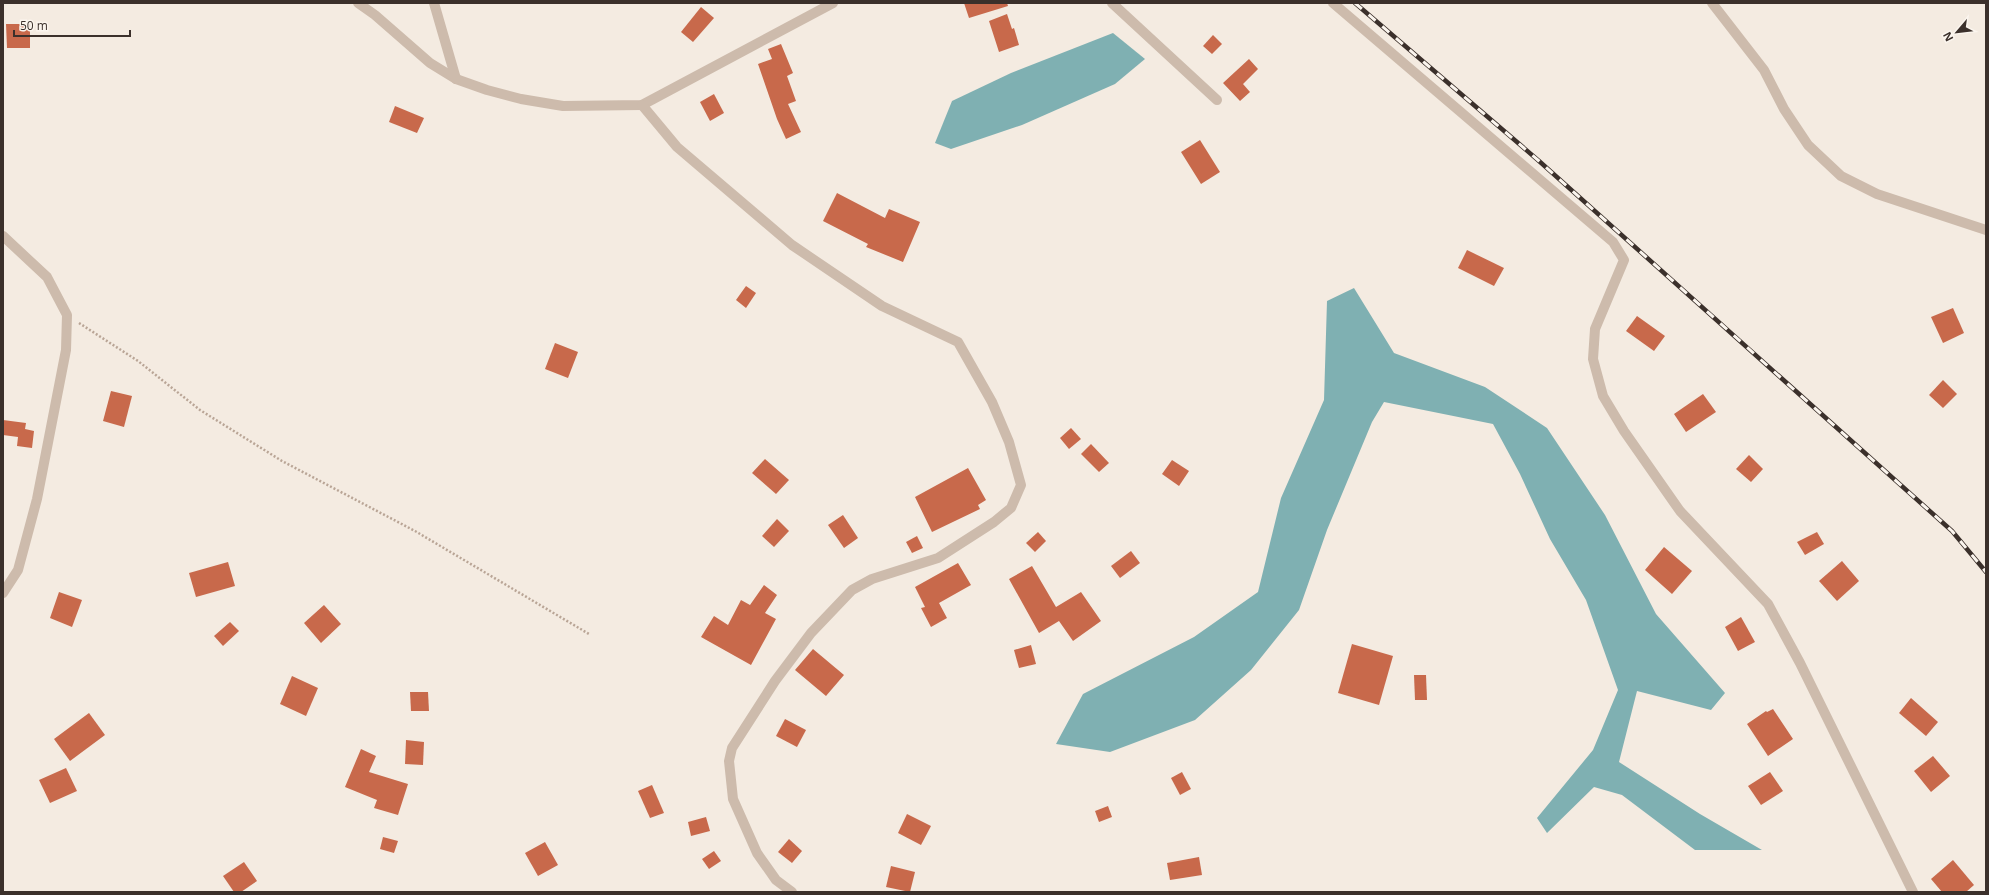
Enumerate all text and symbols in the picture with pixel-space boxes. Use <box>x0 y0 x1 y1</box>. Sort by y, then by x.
scale bar <box>14 12 130 38</box>
north arrow <box>1937 12 1977 52</box>
text: 50 m <box>20 17 48 34</box>
text: N <box>1939 29 1956 44</box>

